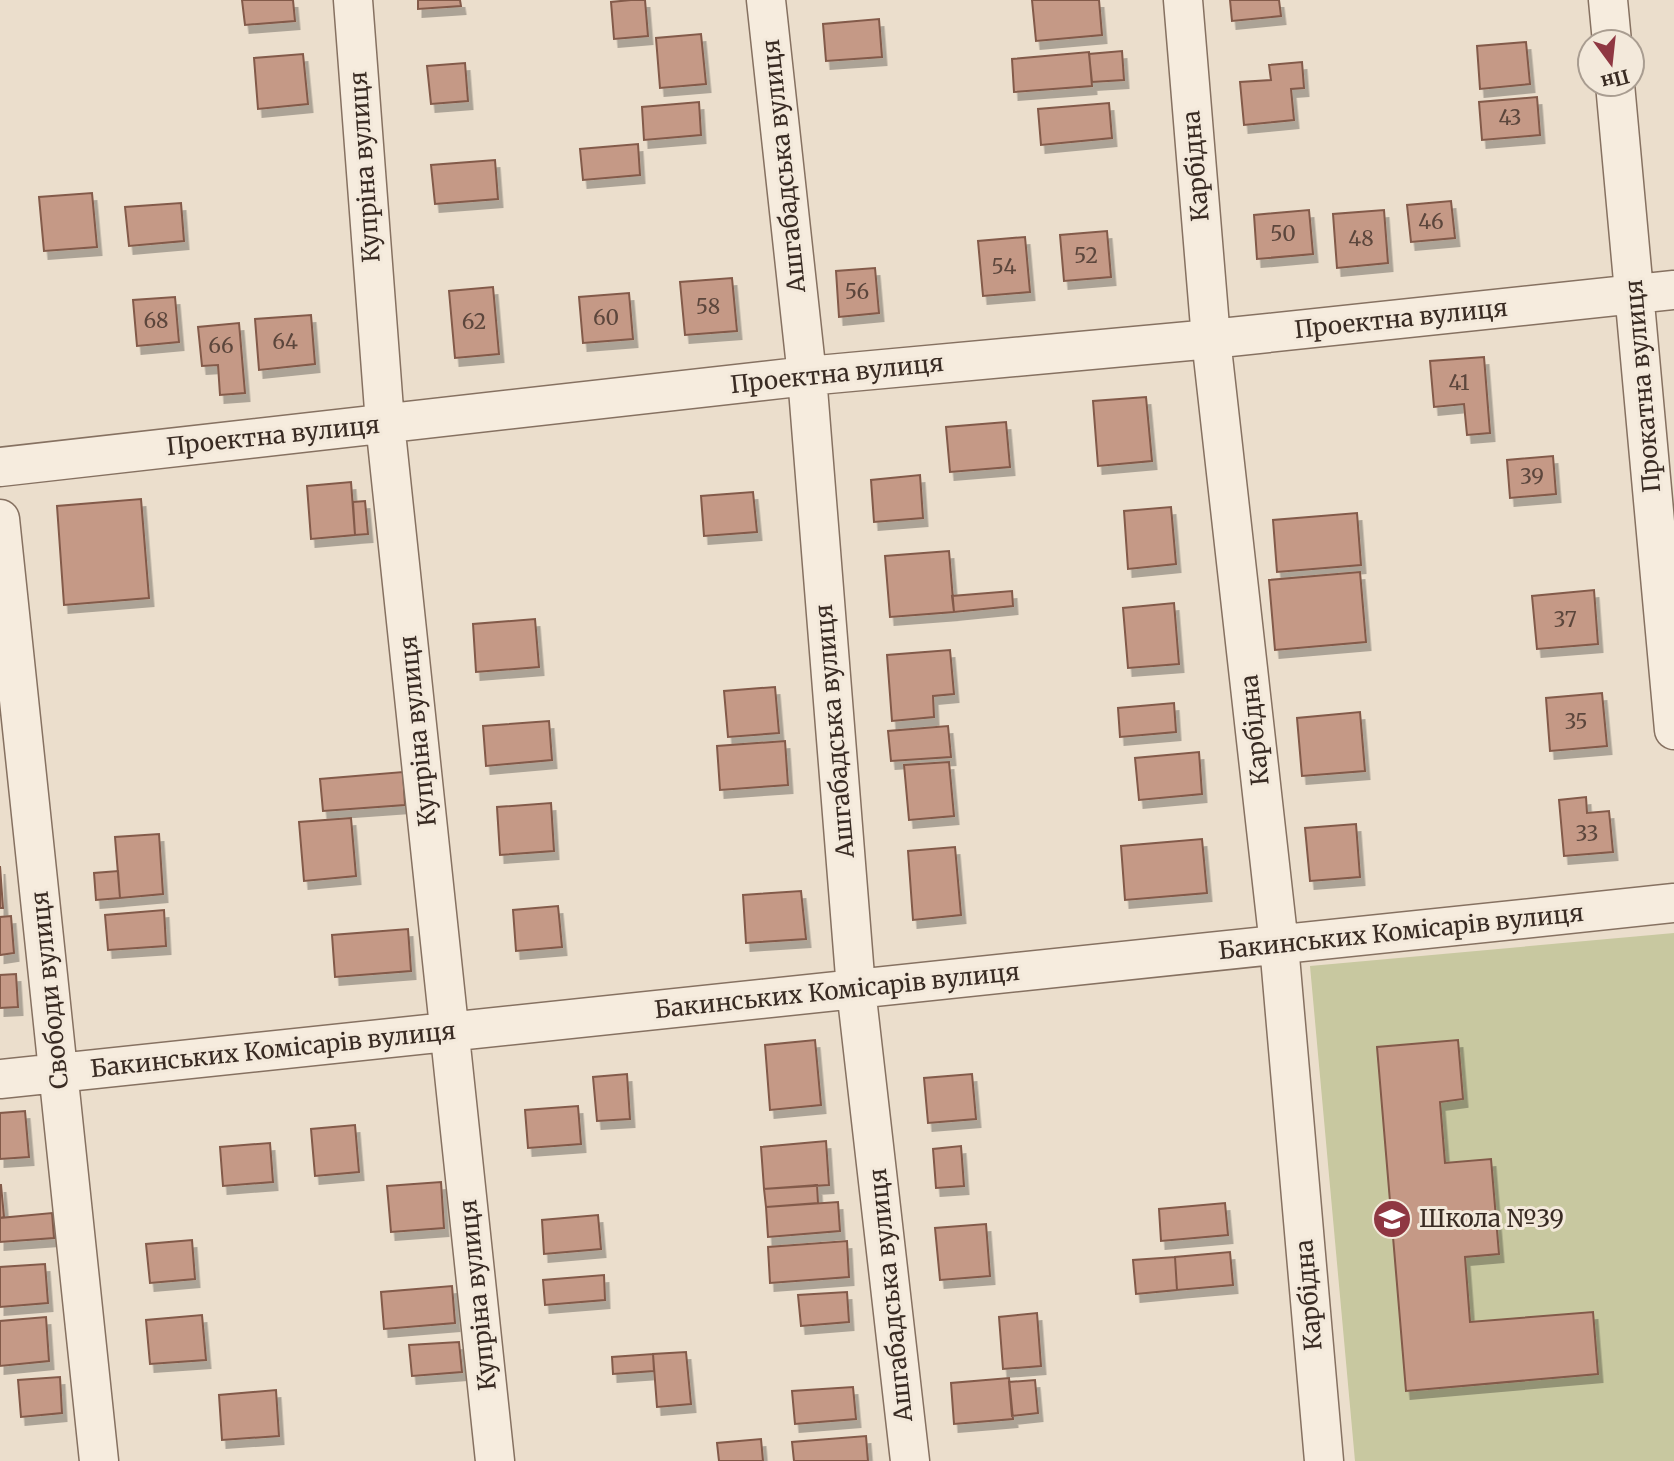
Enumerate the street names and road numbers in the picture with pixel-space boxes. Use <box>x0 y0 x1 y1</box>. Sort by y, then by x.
street label: Ашгабадська вулиця <box>755 38 812 295</box>
street label: Купріна вулиця <box>342 70 387 264</box>
street label: Карбідна <box>1175 109 1216 223</box>
street label: Прокатна вулиця <box>1618 278 1667 494</box>
street label: Проектна вулиця <box>1293 292 1509 345</box>
street label: Проектна вулиця <box>729 347 945 400</box>
street label: Проектна вулиця <box>165 409 381 462</box>
street label: Ашгабадська вулиця <box>808 603 861 860</box>
street label: Купріна вулиця <box>392 634 443 828</box>
street label: Карбідна <box>1233 673 1276 787</box>
street label: Свободи вулиця <box>24 890 75 1091</box>
street label: Бакинських Комісарів вулиця <box>1217 897 1585 966</box>
street label: Бакинських Комісарів вулиця <box>653 956 1021 1025</box>
street label: Бакинських Комісарів вулиця <box>89 1015 457 1084</box>
street label: Ашгабадська вулиця <box>862 1167 919 1424</box>
street label: Купріна вулиця <box>452 1198 503 1392</box>
street label: Карбідна <box>1288 1238 1329 1352</box>

